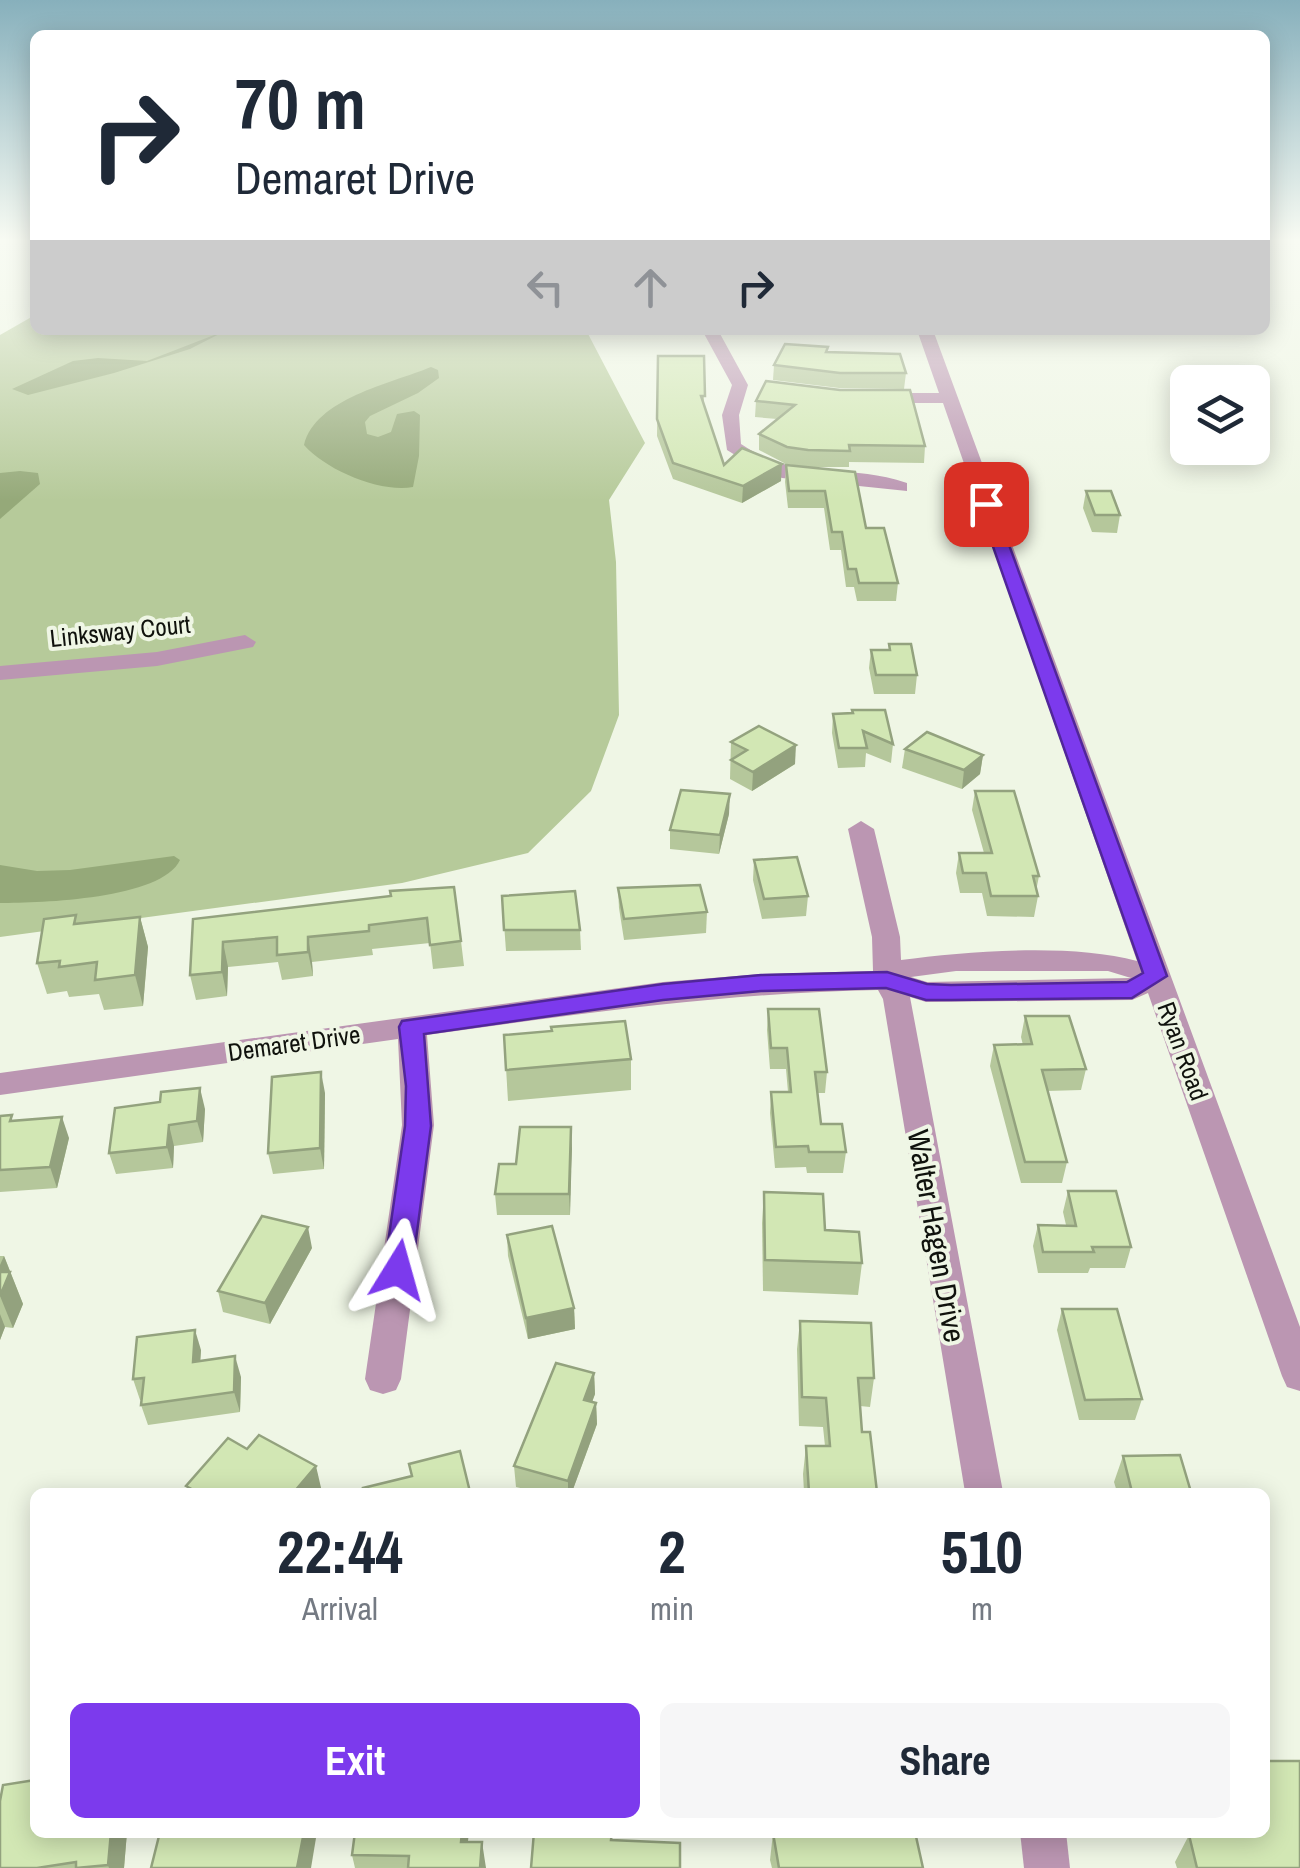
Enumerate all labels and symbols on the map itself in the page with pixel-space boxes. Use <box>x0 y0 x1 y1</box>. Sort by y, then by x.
pin <box>944 462 1029 547</box>
street label: Linksway Court <box>48 607 192 655</box>
street label: Ryan Road <box>1149 997 1217 1105</box>
street label: Demaret Drive <box>226 1017 362 1069</box>
street label: Walter Hagen Drive <box>899 1126 975 1345</box>
position arrow <box>346 1218 450 1322</box>

